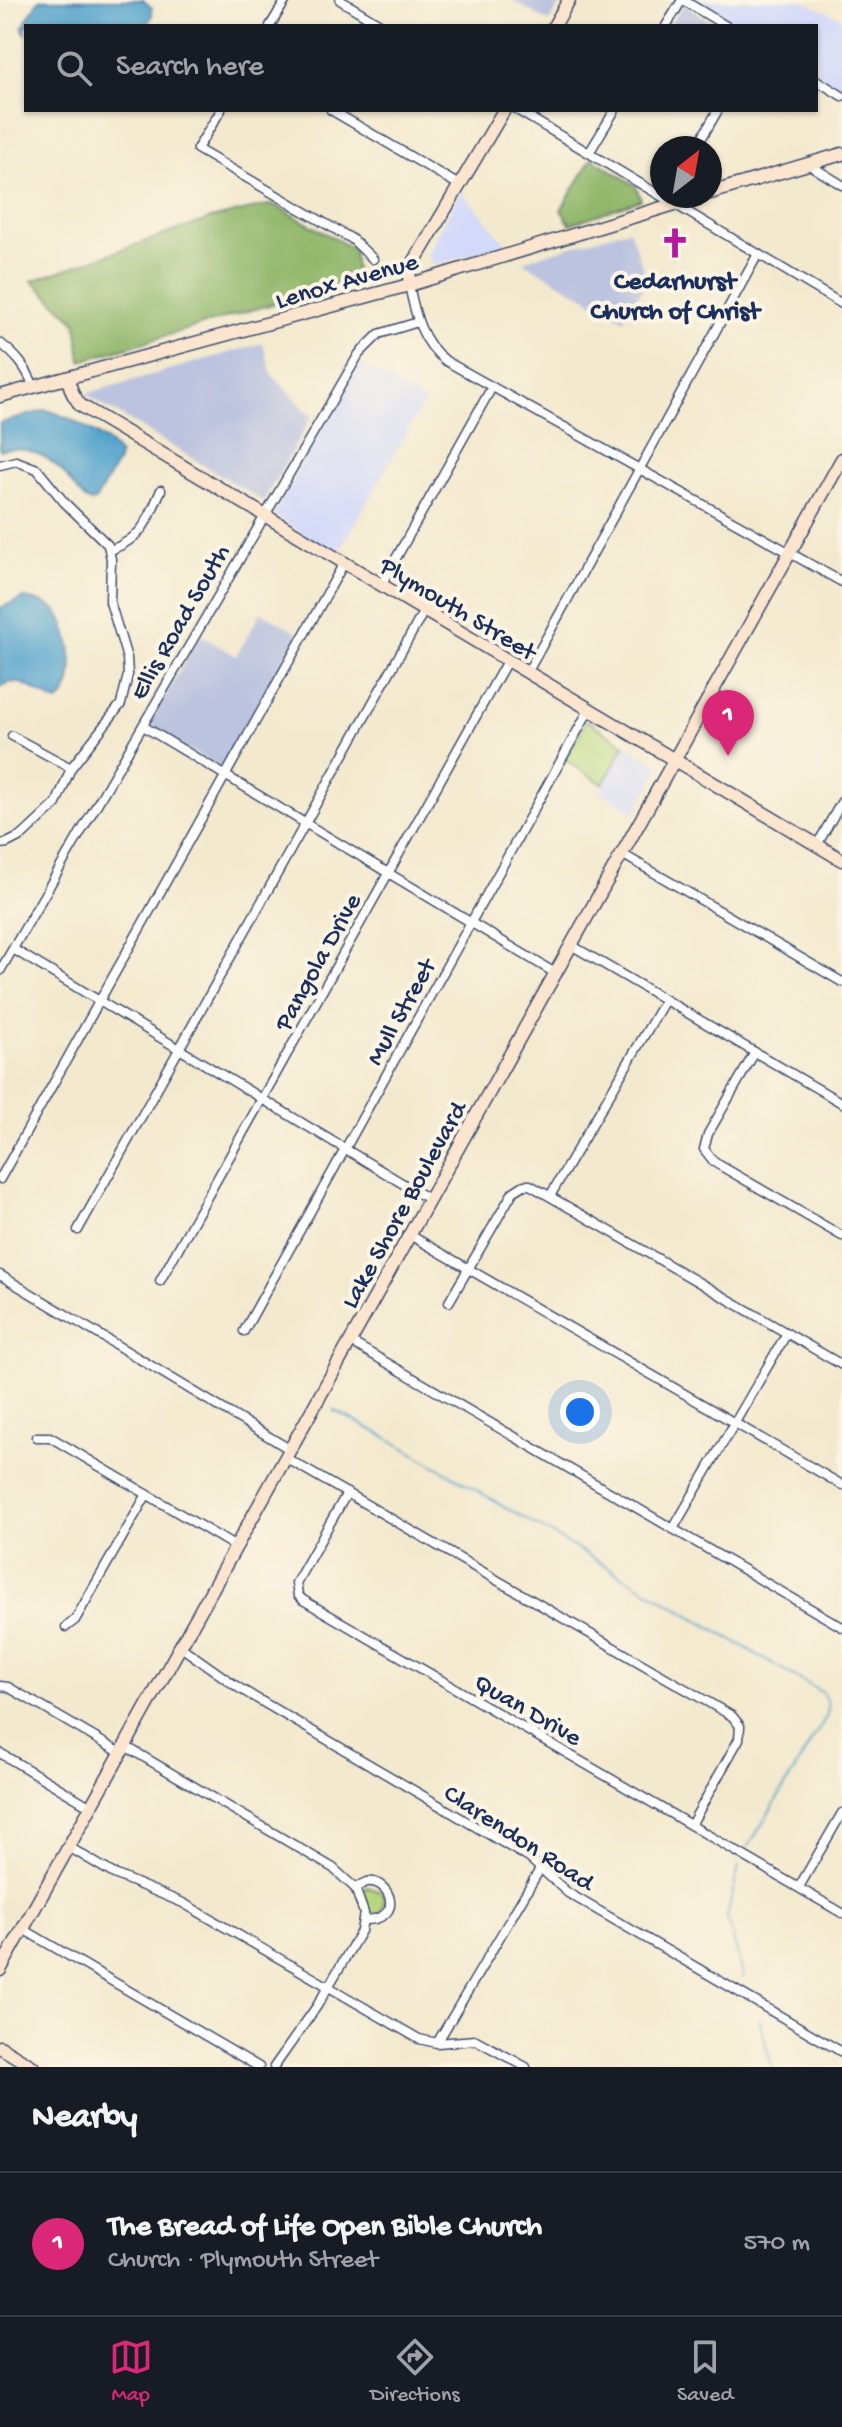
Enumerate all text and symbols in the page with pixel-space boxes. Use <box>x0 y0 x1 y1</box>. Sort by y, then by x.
search box <box>24 24 818 112</box>
icon: search <box>52 46 96 90</box>
text: Search here <box>116 51 264 86</box>
north arrow <box>650 136 722 208</box>
church icon: Cedarhurst Church of Christ <box>658 226 692 260</box>
street label: Lenox Avenue <box>272 248 423 318</box>
place label: Cedarhurst Church of Christ <box>590 268 762 329</box>
street label: Ellis Road South <box>125 540 239 706</box>
street label: Plymouth Street <box>372 551 543 671</box>
pin: 1 <box>702 690 754 756</box>
street label: Pangola Drive <box>269 889 371 1038</box>
street label: Mull Street <box>361 952 446 1072</box>
street label: Lake Shore Boulevard <box>336 1096 477 1315</box>
your location <box>560 1392 600 1432</box>
street label: Quan Drive <box>467 1669 587 1755</box>
street label: Clarendon Road <box>436 1780 600 1901</box>
text: Nearby <box>32 2099 137 2139</box>
text: The Bread of Life Open Bible Church <box>108 2211 542 2246</box>
text: 1 <box>53 2229 63 2260</box>
text: 570 m <box>743 2229 810 2260</box>
text: Church · Plymouth Street <box>108 2246 378 2277</box>
tab: Map <box>109 2335 153 2409</box>
tab: Directions <box>370 2335 460 2409</box>
tab: Saved <box>677 2335 733 2409</box>

